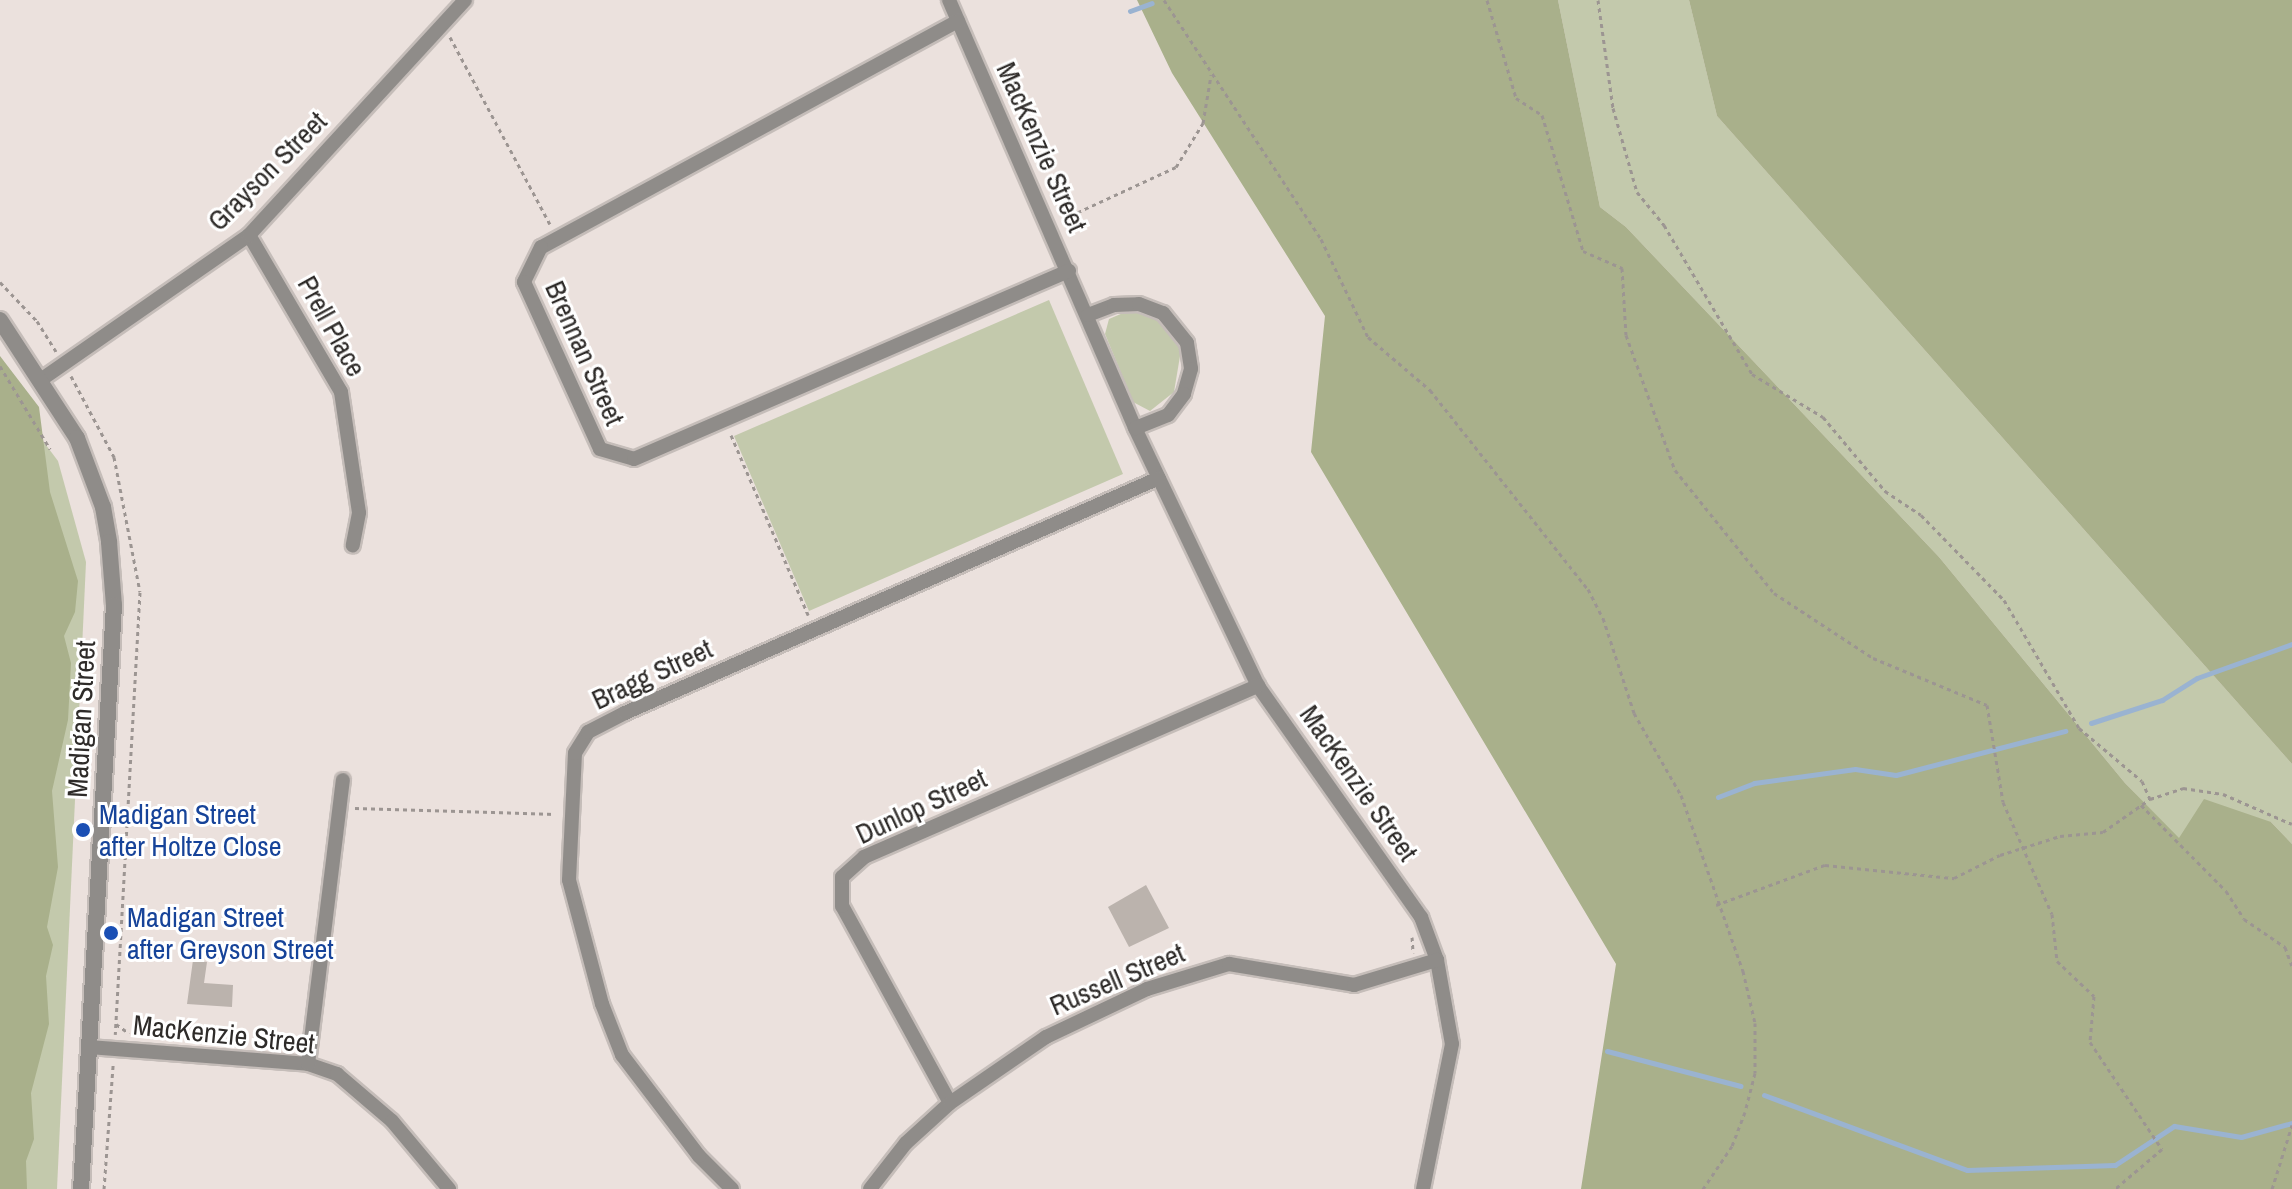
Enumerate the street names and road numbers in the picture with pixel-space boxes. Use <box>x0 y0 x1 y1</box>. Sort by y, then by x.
street label: MacKenzie Street <box>990 57 1094 237</box>
street label: Grayson Street <box>201 105 333 237</box>
street label: Prell Place <box>291 270 373 382</box>
street label: Brennan Street <box>538 276 632 430</box>
street label: Bragg Street <box>586 632 718 716</box>
street label: Madigan Street <box>60 640 102 798</box>
street label: MacKenzie Street <box>1293 699 1425 867</box>
street label: Dunlop Street <box>850 761 992 851</box>
street label: Russell Street <box>1045 936 1189 1022</box>
street label: MacKenzie Street <box>131 1008 317 1060</box>

